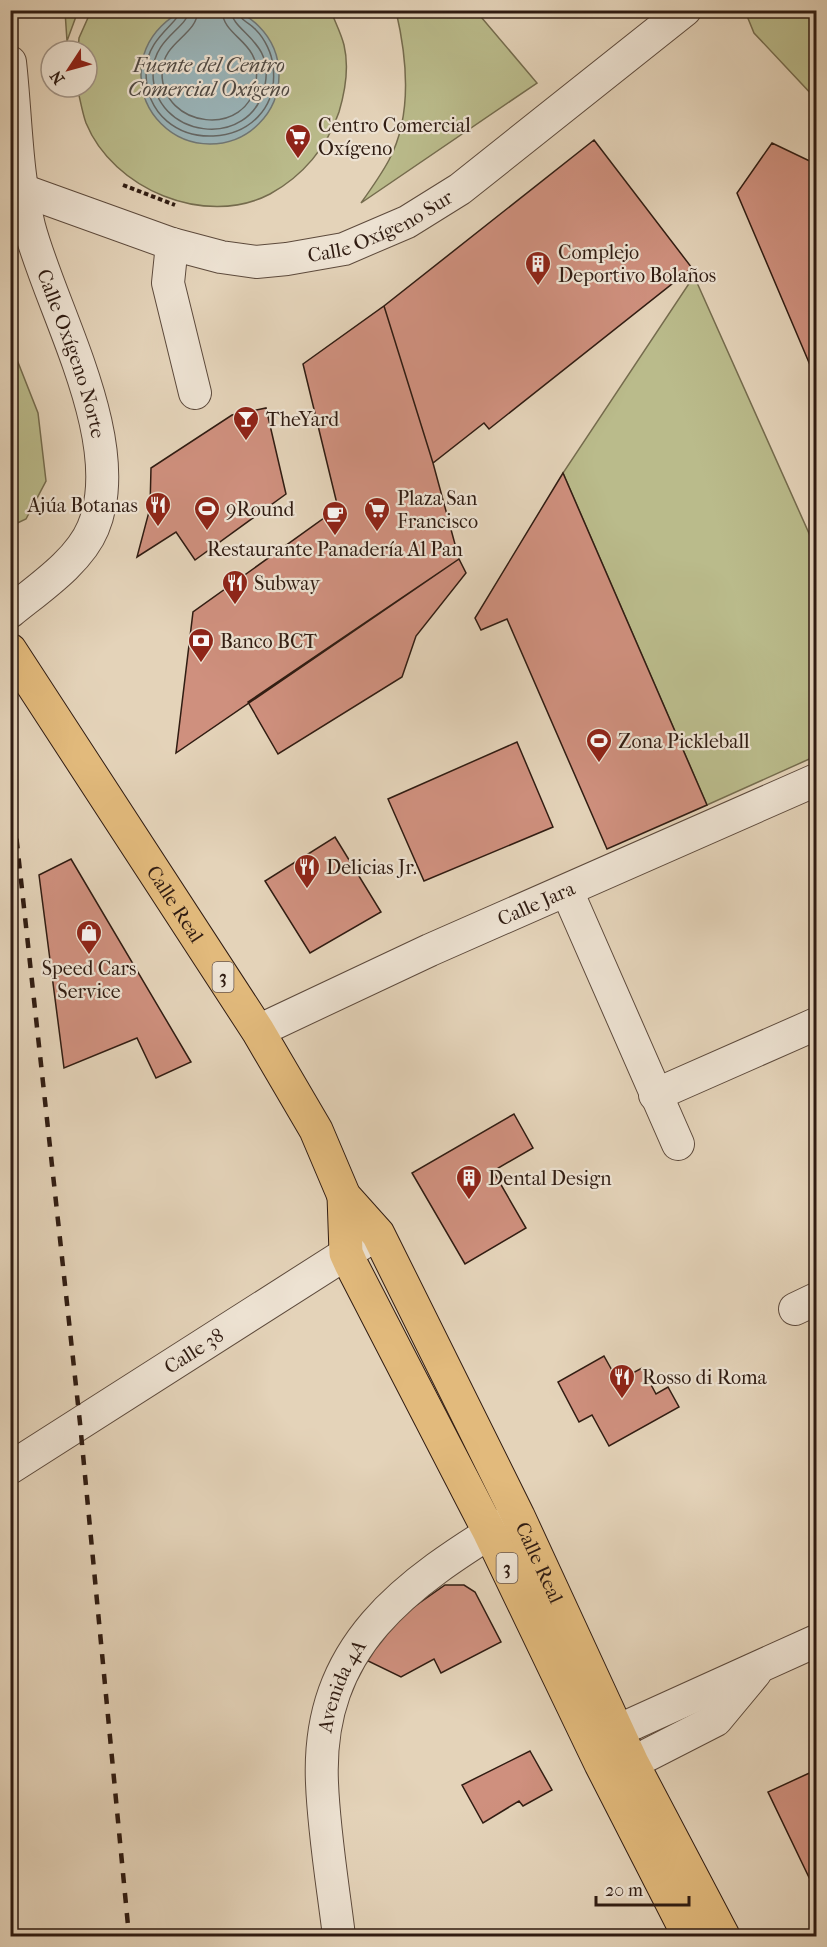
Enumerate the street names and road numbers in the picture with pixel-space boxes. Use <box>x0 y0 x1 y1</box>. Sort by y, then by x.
street label: Calle Oxígeno Sur <box>306 185 457 267</box>
street label: Calle Oxígeno Norte <box>32 266 110 440</box>
street label: Calle Real <box>142 862 208 947</box>
street label: Calle Jara <box>494 876 579 931</box>
road number: 3 <box>212 962 234 992</box>
street label: Calle 38 <box>160 1324 228 1379</box>
street label: Calle Real <box>510 1518 568 1607</box>
road number: 3 <box>496 1553 518 1583</box>
street label: Avenida 4A <box>313 1635 371 1735</box>

